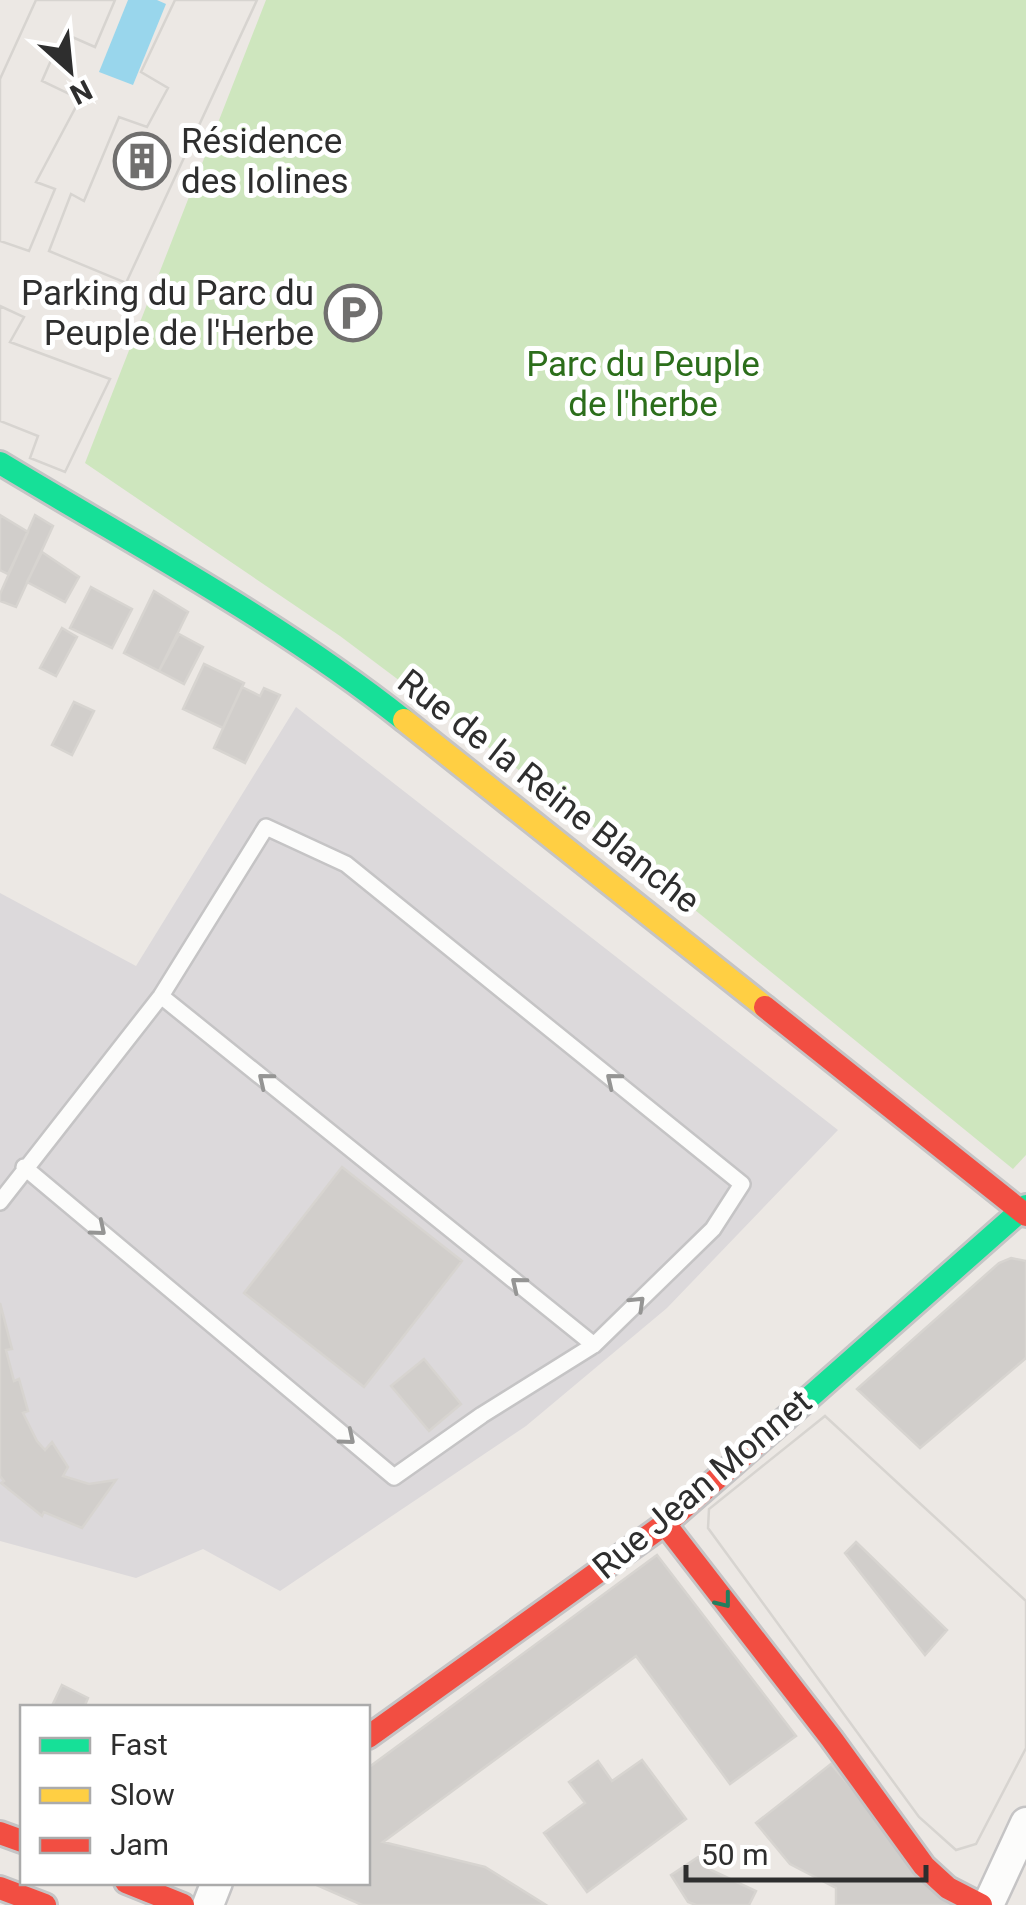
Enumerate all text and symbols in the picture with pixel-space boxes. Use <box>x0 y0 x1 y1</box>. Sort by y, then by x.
north arrow <box>20 20 120 120</box>
text: N <box>65 73 97 111</box>
place label: Résidence des Iolines <box>181 121 349 202</box>
building icon: Résidence des Iolines <box>112 131 172 191</box>
place label: Parking du Parc du Peuple de l'Herbe <box>21 273 314 354</box>
parking icon: Parking du Parc du Peuple de l'Herbe <box>323 283 383 343</box>
park label: Parc du Peuple de l'herbe <box>526 344 760 425</box>
street label: Rue de la Reine Blanche <box>390 661 708 922</box>
one-way arrow <box>258 1074 276 1092</box>
one-way arrow <box>607 1074 625 1092</box>
one-way arrow <box>88 1218 106 1236</box>
one-way arrow <box>512 1278 530 1296</box>
one-way arrow <box>626 1296 644 1314</box>
street label: Rue Jean Monnet <box>585 1381 820 1588</box>
one-way arrow <box>337 1427 355 1445</box>
one-way arrow <box>713 1589 730 1607</box>
legend <box>20 1705 370 1885</box>
text: Fast <box>110 1727 168 1762</box>
text: Slow <box>110 1777 175 1812</box>
scale bar <box>686 1820 926 1882</box>
text: Jam <box>110 1827 169 1862</box>
text: 50 m <box>701 1837 768 1872</box>

